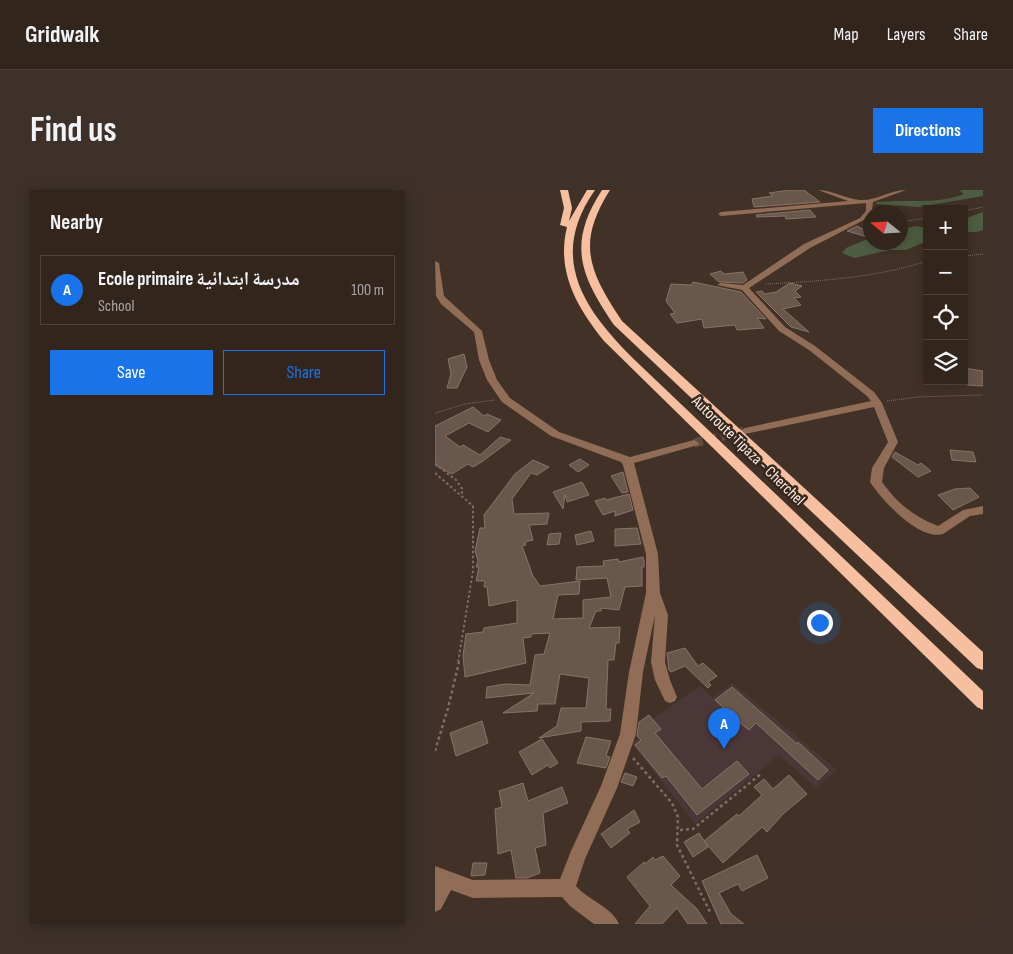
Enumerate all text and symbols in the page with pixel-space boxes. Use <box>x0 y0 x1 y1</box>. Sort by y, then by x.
text: Gridwalk <box>25 20 99 49</box>
text: Map <box>834 24 859 45</box>
text: Layers <box>887 24 926 45</box>
text: Share <box>954 24 988 45</box>
button: Directions <box>873 108 983 153</box>
text: Find us <box>30 109 117 152</box>
north arrow <box>863 205 908 250</box>
map controls <box>923 205 968 385</box>
button: + <box>923 205 968 250</box>
text: Nearby <box>50 210 103 235</box>
button: − <box>923 250 968 295</box>
text: Ecole primaire مدرسة ابتدائية <box>98 268 300 291</box>
text: A <box>63 281 71 300</box>
text: 100 m <box>351 281 384 300</box>
button: locate <box>923 295 968 340</box>
text: School <box>98 297 134 316</box>
button: layers <box>923 340 968 385</box>
button: Save <box>50 350 213 395</box>
button: Share <box>223 350 385 395</box>
street label: Autoroute Tipaza - Cherchel <box>687 392 808 510</box>
your location <box>807 610 833 636</box>
pin: A <box>708 708 740 749</box>

